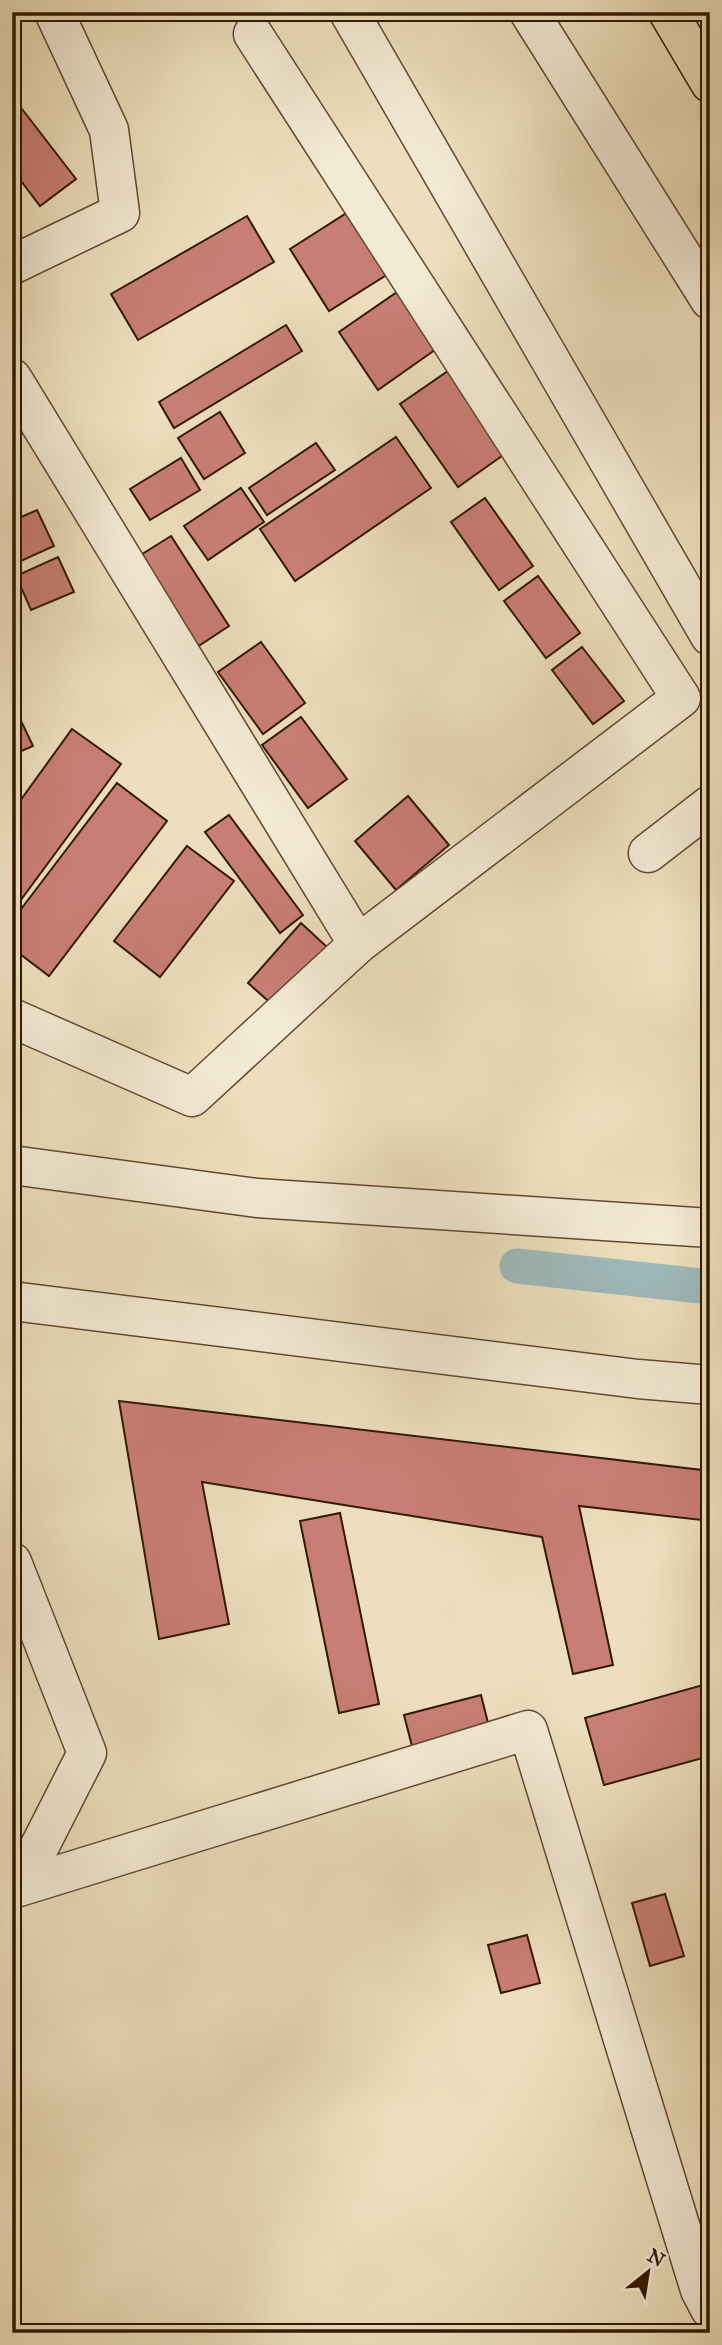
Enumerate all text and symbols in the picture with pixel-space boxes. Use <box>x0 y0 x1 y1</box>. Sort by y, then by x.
north arrow <box>614 2236 684 2306</box>
text: N <box>644 2244 669 2272</box>

